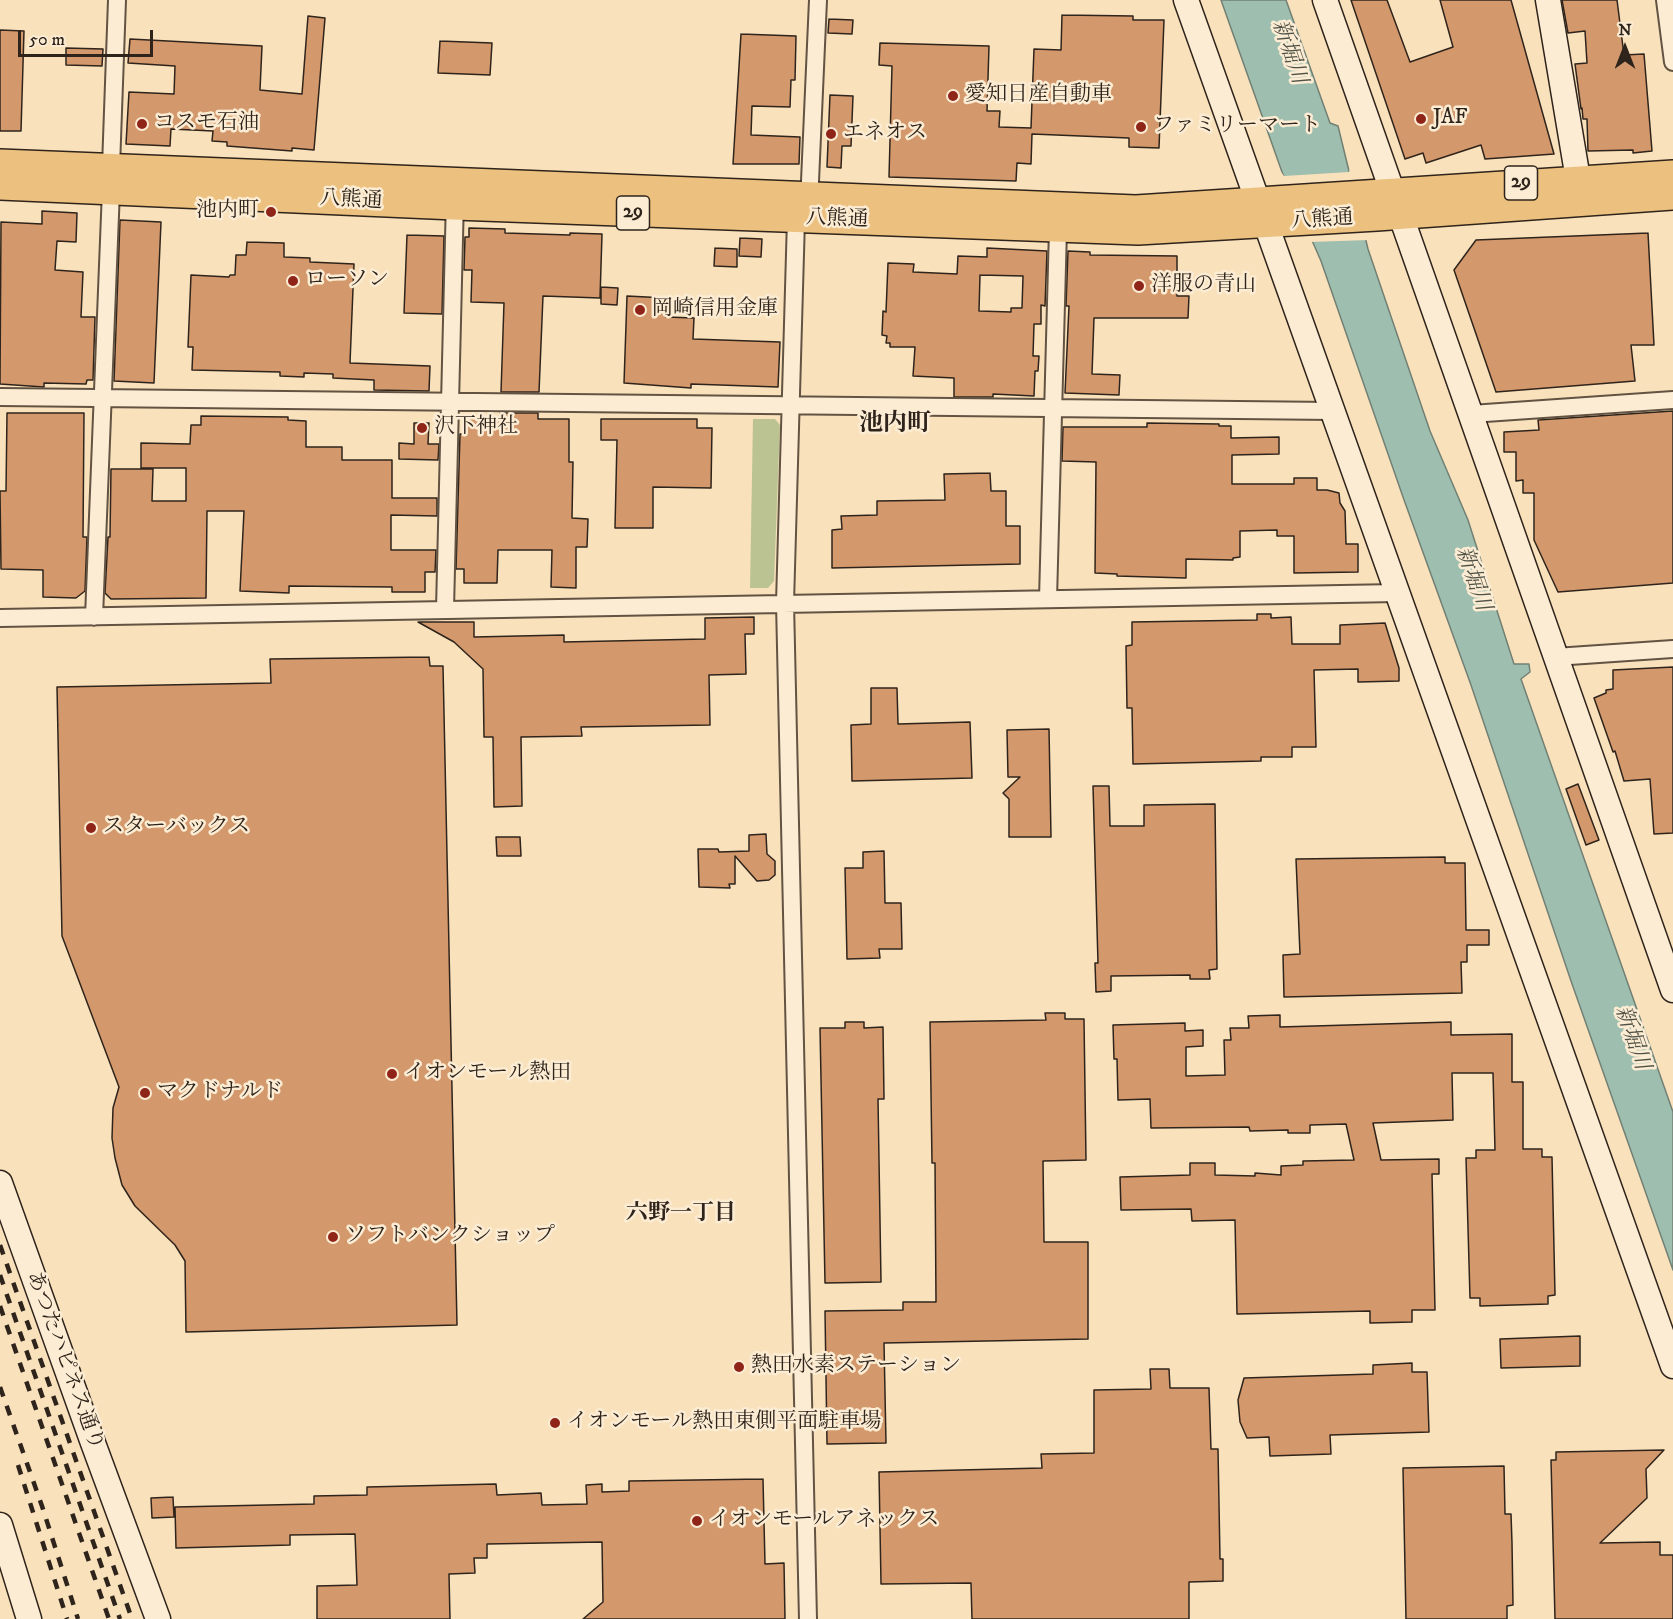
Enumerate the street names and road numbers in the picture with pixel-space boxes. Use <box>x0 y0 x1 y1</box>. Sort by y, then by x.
road number: 29 <box>1504 166 1538 200</box>
street label: 八熊通 <box>319 187 383 215</box>
road number: 29 <box>616 196 650 230</box>
street label: 八熊通 <box>805 206 869 234</box>
street label: 八熊通 <box>1290 206 1354 236</box>
street label: あつたハピネス通り <box>20 1268 108 1454</box>

